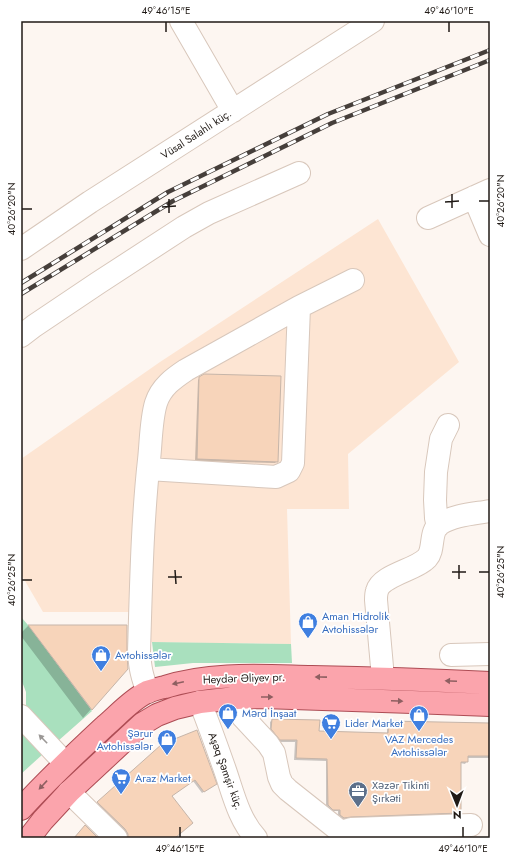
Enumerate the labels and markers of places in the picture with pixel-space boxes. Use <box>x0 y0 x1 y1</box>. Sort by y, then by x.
place label: Aman Hidrolik Avtohissələr <box>322 608 389 637</box>
shop icon: Aman Hidrolik Avtohissələr <box>297 611 319 639</box>
shop icon: Avtohissələr <box>90 644 112 672</box>
place label: Avtohissələr <box>115 647 171 663</box>
shop icon: Mərd İnşaat <box>217 702 239 730</box>
shop icon: VAZ Mercedes Avtohissələr <box>408 704 430 732</box>
place label: Mərd İnşaat <box>242 705 297 721</box>
supermarket icon: Lider Market <box>320 712 342 740</box>
place label: Lider Market <box>345 715 403 731</box>
place label: Şərur Avtohissələr <box>97 725 153 754</box>
shop icon: Şərur Avtohissələr <box>156 728 178 756</box>
place label: VAZ Mercedes Avtohissələr <box>385 731 454 760</box>
supermarket icon: Araz Market <box>110 767 132 795</box>
place label: Araz Market <box>135 770 191 786</box>
place label: Xəzər Tikinti Şırkəti <box>372 777 430 806</box>
office icon: Xəzər Tikinti Şırkəti <box>347 780 369 808</box>

